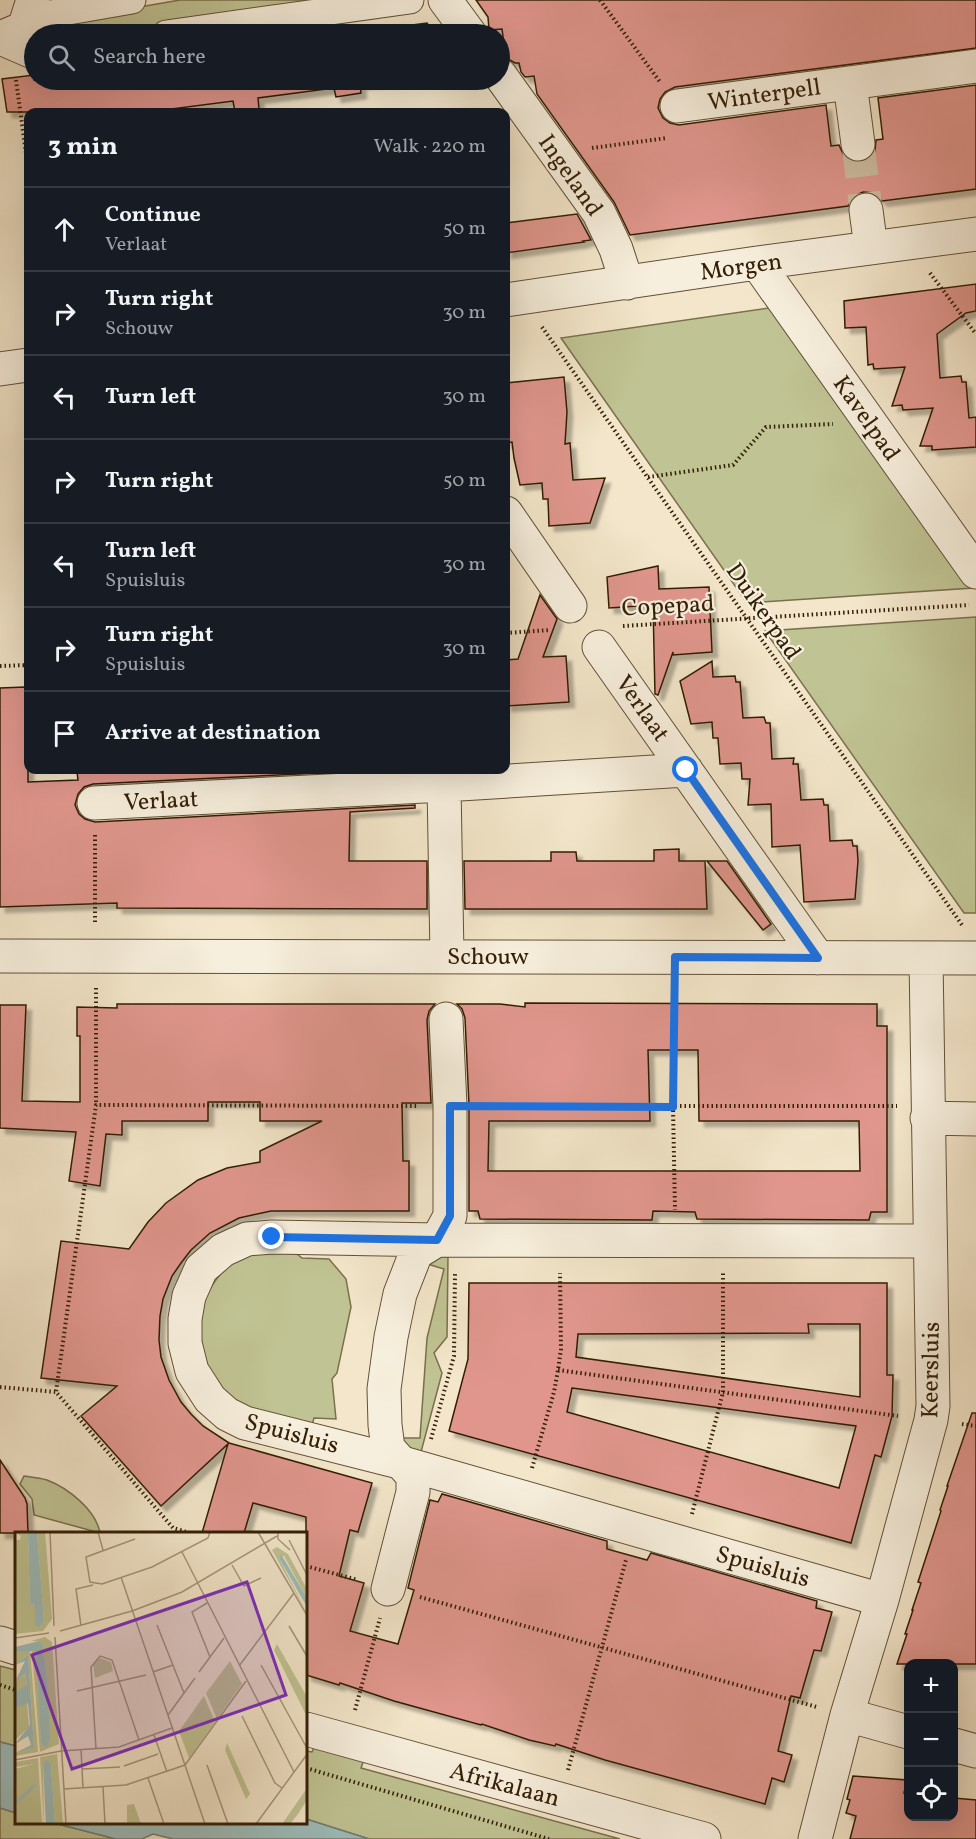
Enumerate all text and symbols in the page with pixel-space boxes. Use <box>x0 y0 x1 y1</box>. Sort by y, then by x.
search box <box>24 24 510 90</box>
icon: search <box>45 41 78 74</box>
text: Search here <box>93 42 206 73</box>
street label: Winterpell <box>705 71 823 121</box>
street label: Ingeland <box>529 128 610 224</box>
text: 3 min <box>48 129 118 165</box>
text: Walk · 220 m <box>374 133 486 161</box>
text: Continue <box>105 200 201 231</box>
icon: ahead <box>48 213 81 246</box>
text: 50 m <box>443 215 486 243</box>
text: Verlaat <box>105 231 167 259</box>
street label: Morgen <box>698 245 785 291</box>
text: Turn right <box>105 284 213 315</box>
icon: right <box>48 297 81 330</box>
text: 30 m <box>442 299 486 327</box>
text: Schouw <box>105 315 173 343</box>
street label: Kavelpad <box>823 369 907 469</box>
icon: left <box>48 381 81 414</box>
text: Turn left <box>105 382 196 413</box>
text: 30 m <box>442 383 486 411</box>
icon: right <box>48 465 81 498</box>
text: Turn right <box>105 466 213 497</box>
text: 50 m <box>443 467 486 495</box>
text: Turn left <box>105 536 196 567</box>
icon: left <box>48 549 81 582</box>
text: 30 m <box>442 551 486 579</box>
street label: Duikerpad <box>716 557 808 668</box>
text: Spuisluis <box>105 567 185 595</box>
street label: Copepad <box>621 588 715 626</box>
text: Turn right <box>105 620 213 651</box>
icon: right <box>48 633 81 666</box>
text: 30 m <box>442 635 486 663</box>
text: Spuisluis <box>105 651 185 679</box>
street label: Verlaat <box>606 669 677 750</box>
icon: arrive <box>48 717 81 750</box>
text: Arrive at destination <box>105 718 321 749</box>
route start <box>672 756 698 782</box>
street label: Verlaat <box>123 783 199 821</box>
street label: Schouw <box>447 941 529 975</box>
route end <box>258 1223 284 1249</box>
street label: Keersluis <box>914 1321 950 1419</box>
street label: Spuisluis <box>241 1406 342 1464</box>
inset map <box>15 1532 308 1824</box>
street label: Spuisluis <box>712 1538 813 1598</box>
map controls <box>904 1659 958 1821</box>
button: + <box>904 1659 958 1713</box>
button: − <box>904 1713 958 1767</box>
street label: Afrikalaan <box>446 1755 563 1817</box>
button: locate <box>904 1767 958 1821</box>

